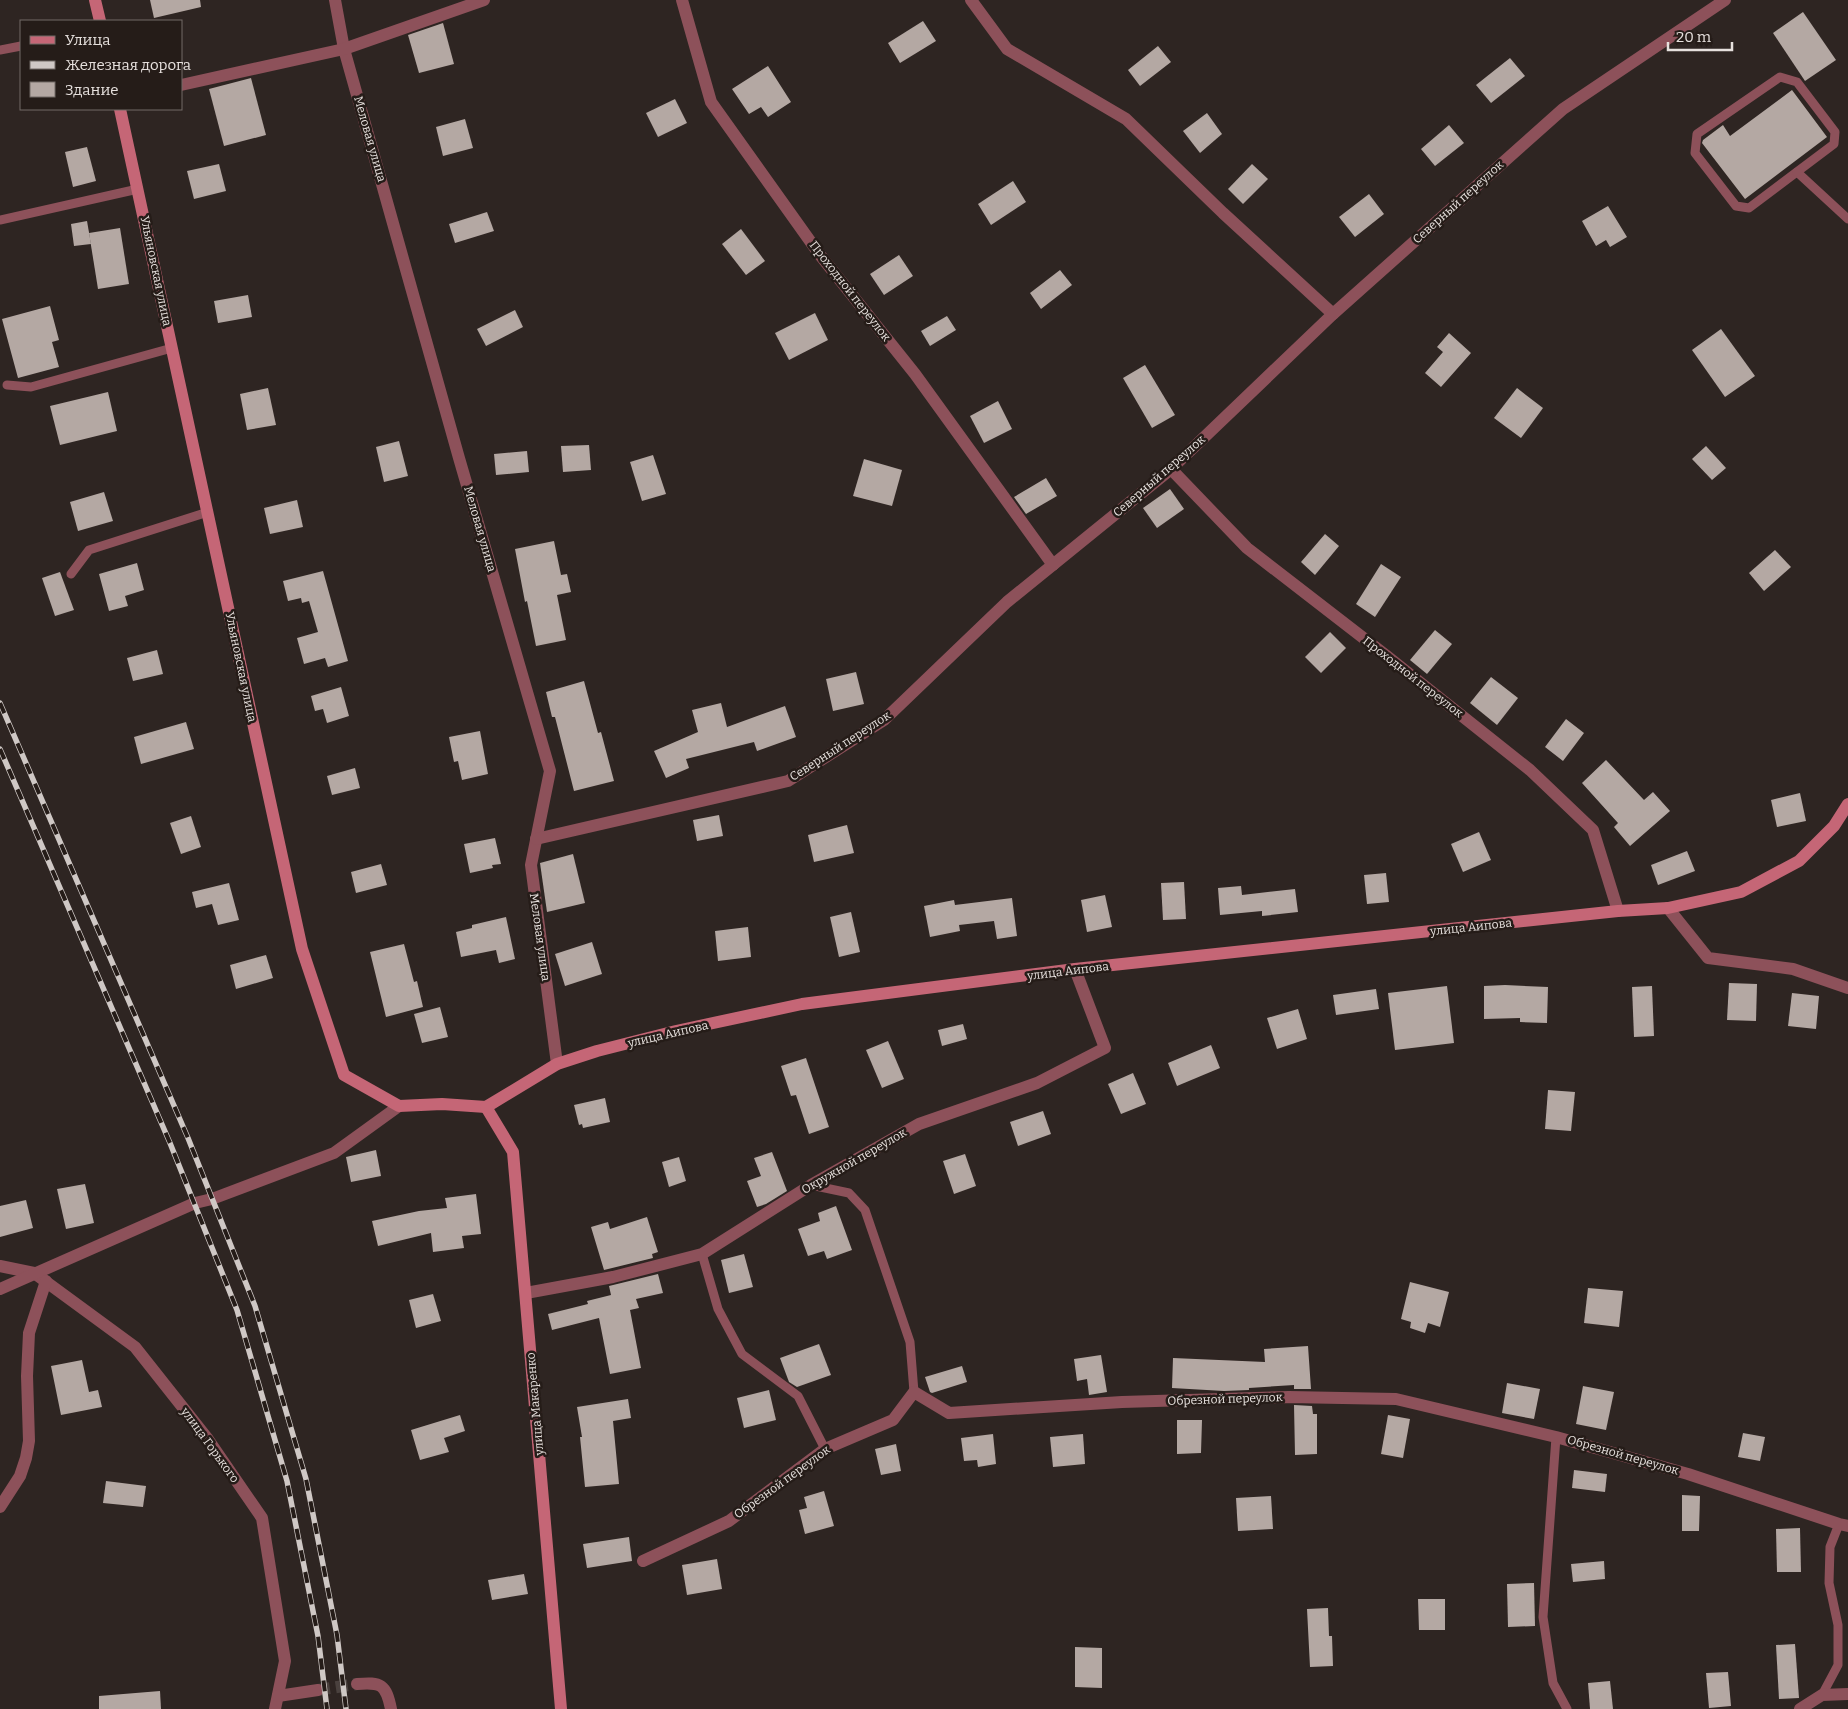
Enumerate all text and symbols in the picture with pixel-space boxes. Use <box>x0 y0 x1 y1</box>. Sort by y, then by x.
legend <box>20 20 182 110</box>
scale bar <box>1668 20 1732 52</box>
text: 20 m <box>1676 28 1712 46</box>
text: Улица <box>65 31 111 49</box>
text: Железная дорога <box>65 56 191 74</box>
text: Здание <box>65 81 119 99</box>
street label: Меловая улица <box>351 94 389 184</box>
street label: Северный переулок <box>1410 158 1506 246</box>
street label: Ульяновская улица <box>138 215 175 328</box>
street label: Проходной переулок <box>807 238 893 344</box>
street label: Северный переулок <box>1110 432 1208 520</box>
street label: Меловая улица <box>461 484 499 574</box>
street label: Ульяновская улица <box>223 611 260 724</box>
street label: Проходной переулок <box>1360 634 1466 720</box>
street label: Северный переулок <box>787 708 893 784</box>
street label: Меловая улица <box>527 892 553 982</box>
street label: улица Аипова <box>1428 916 1513 938</box>
street label: улица Аипова <box>1025 959 1110 983</box>
street label: улица Аипова <box>625 1018 710 1050</box>
street label: Окружной переулок <box>799 1125 909 1197</box>
street label: улица Макаренко <box>524 1352 547 1457</box>
street label: Обрезной переулок <box>1167 1390 1283 1408</box>
street label: улица Горького <box>177 1404 242 1485</box>
street label: Обрезной переулок <box>1566 1432 1680 1478</box>
street label: Обрезной переулок <box>731 1442 833 1522</box>

